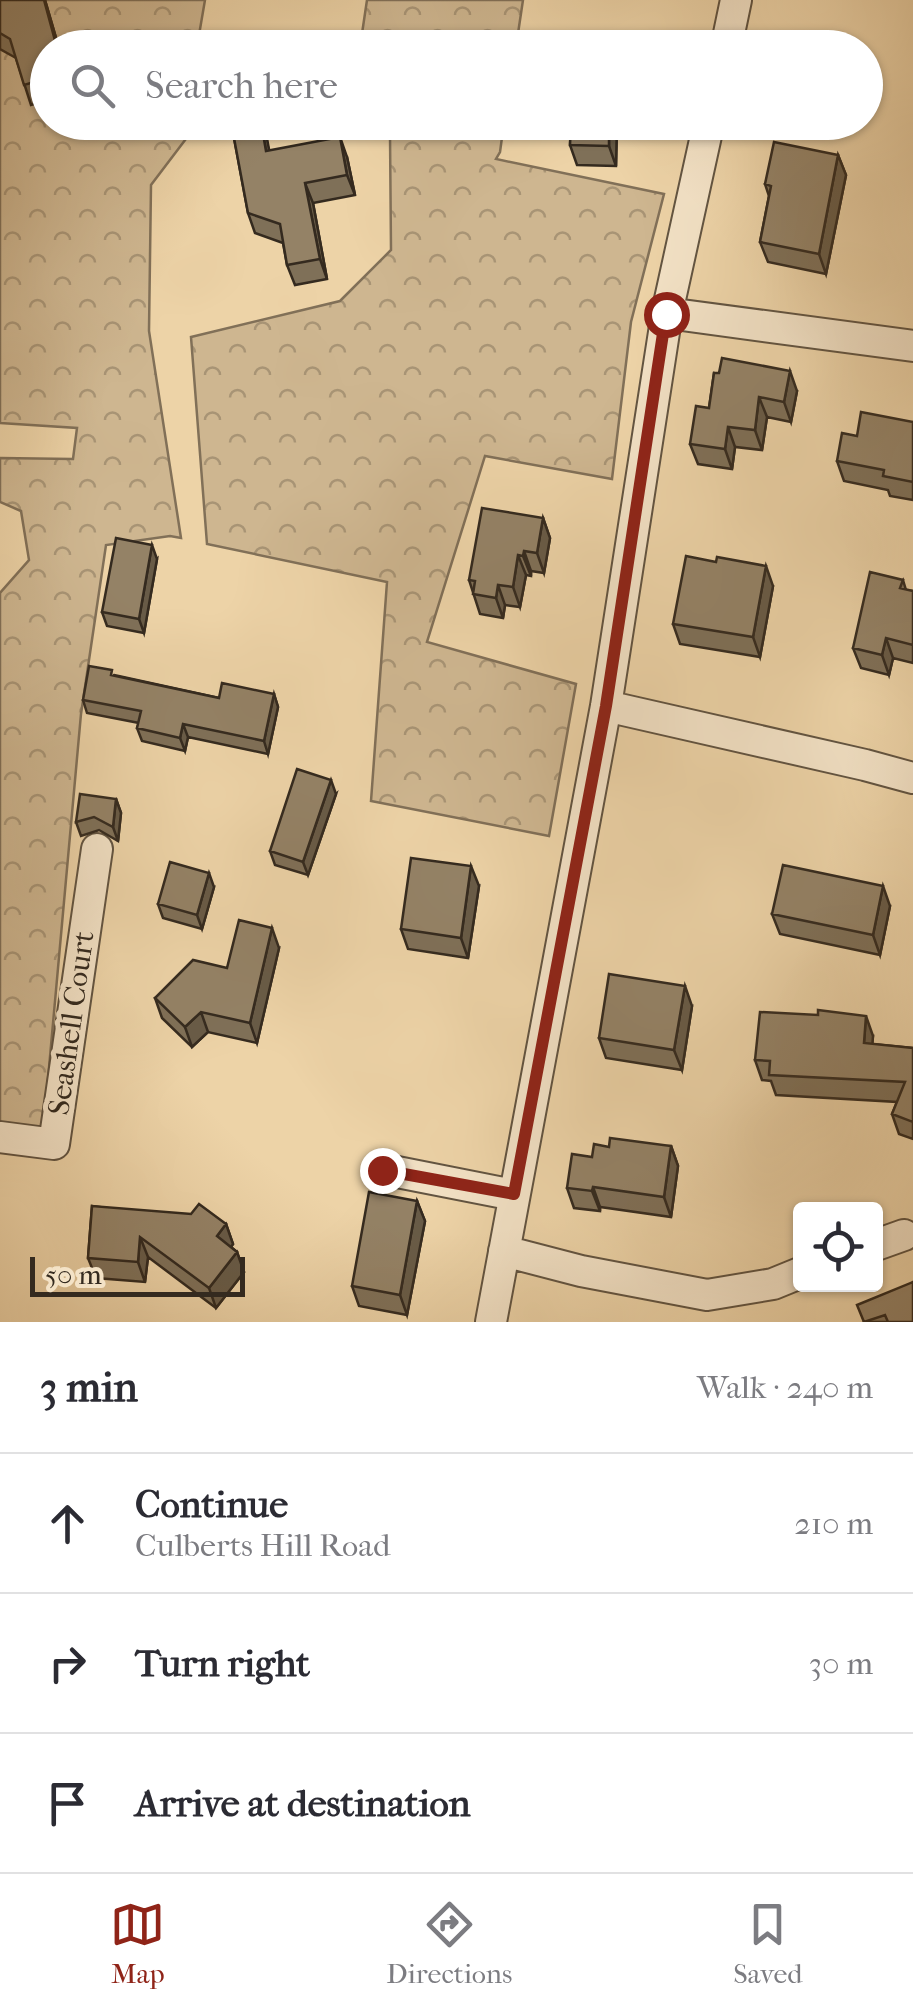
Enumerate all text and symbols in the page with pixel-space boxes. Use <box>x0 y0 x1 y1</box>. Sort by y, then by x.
search box <box>30 30 883 140</box>
icon: search <box>65 58 120 113</box>
text: Search here <box>145 63 338 108</box>
route start <box>644 292 690 338</box>
street label: Seashell Court <box>41 929 102 1117</box>
route end <box>360 1148 406 1194</box>
map controls <box>793 1202 883 1292</box>
button: locate <box>793 1202 883 1292</box>
scale bar <box>30 1252 245 1296</box>
text: 50 m <box>45 1258 102 1291</box>
text: 3 min <box>40 1363 138 1412</box>
text: Walk · 240 m <box>697 1369 873 1406</box>
text: Continue <box>135 1482 288 1527</box>
icon: ahead <box>40 1496 95 1551</box>
text: 210 m <box>794 1505 873 1542</box>
text: Culberts Hill Road <box>135 1527 390 1564</box>
icon: right <box>40 1636 95 1691</box>
text: Turn right <box>135 1641 310 1686</box>
text: 30 m <box>809 1645 873 1682</box>
icon: arrive <box>40 1776 95 1831</box>
text: Arrive at destination <box>135 1781 471 1826</box>
tab: Map <box>110 1897 165 1990</box>
tab: Directions <box>386 1897 512 1990</box>
tab: Saved <box>733 1897 803 1990</box>

